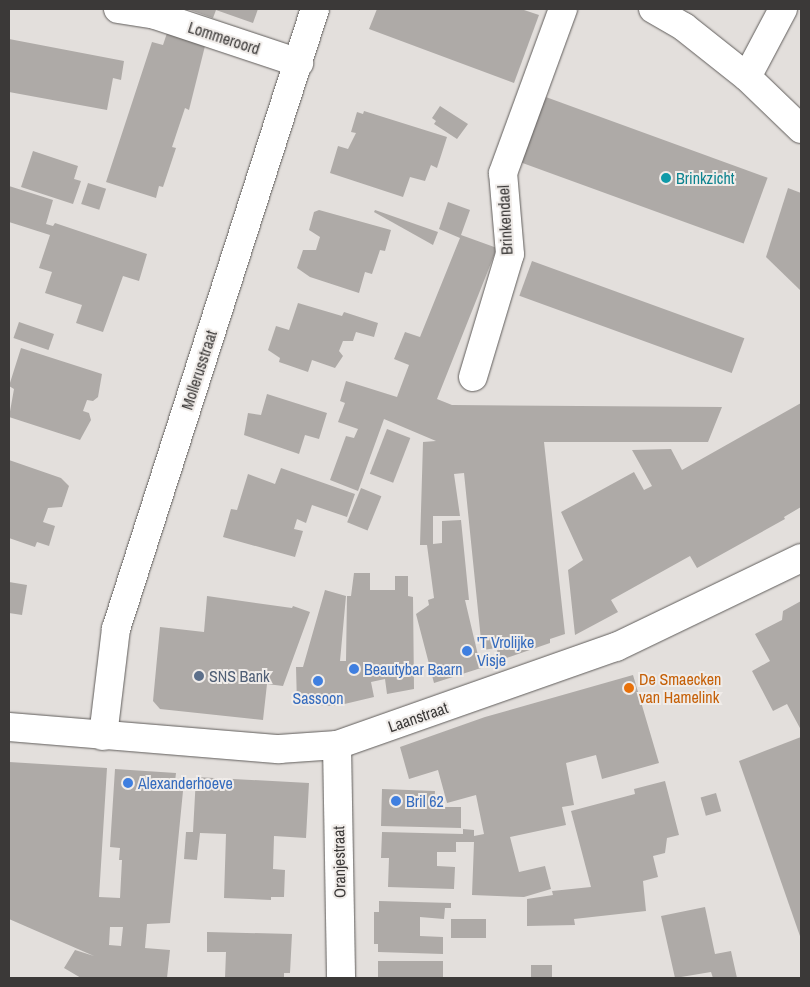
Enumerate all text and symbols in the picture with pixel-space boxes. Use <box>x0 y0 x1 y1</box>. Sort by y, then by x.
street label: Lommeroord <box>186 17 262 59</box>
place label: Brinkzicht <box>676 168 734 188</box>
marker: Brinkzicht <box>660 172 672 184</box>
street label: Brinkendael <box>494 185 516 255</box>
street label: Mollerusstraat <box>177 328 221 412</box>
place label: 'T Vrolijke Visje <box>477 632 534 670</box>
marker: 'T Vrolijke Visje <box>461 645 473 657</box>
place label: Beautybar Baarn <box>364 659 462 679</box>
marker: Beautybar Baarn <box>348 663 360 675</box>
place label: SNS Bank <box>209 666 270 686</box>
place label: De Smaecken van Hamelink <box>639 669 721 707</box>
marker: SNS Bank <box>193 670 205 682</box>
marker: Sassoon <box>312 675 324 687</box>
marker: De Smaecken van Hamelink <box>623 682 635 694</box>
place label: Sassoon <box>292 688 344 708</box>
street label: Laanstraat <box>386 698 450 736</box>
place label: Alexanderhoeve <box>138 773 233 793</box>
marker: Alexanderhoeve <box>122 777 134 789</box>
place label: Bril 62 <box>406 791 444 811</box>
marker: Bril 62 <box>390 795 402 807</box>
street label: Oranjestraat <box>329 826 349 898</box>

